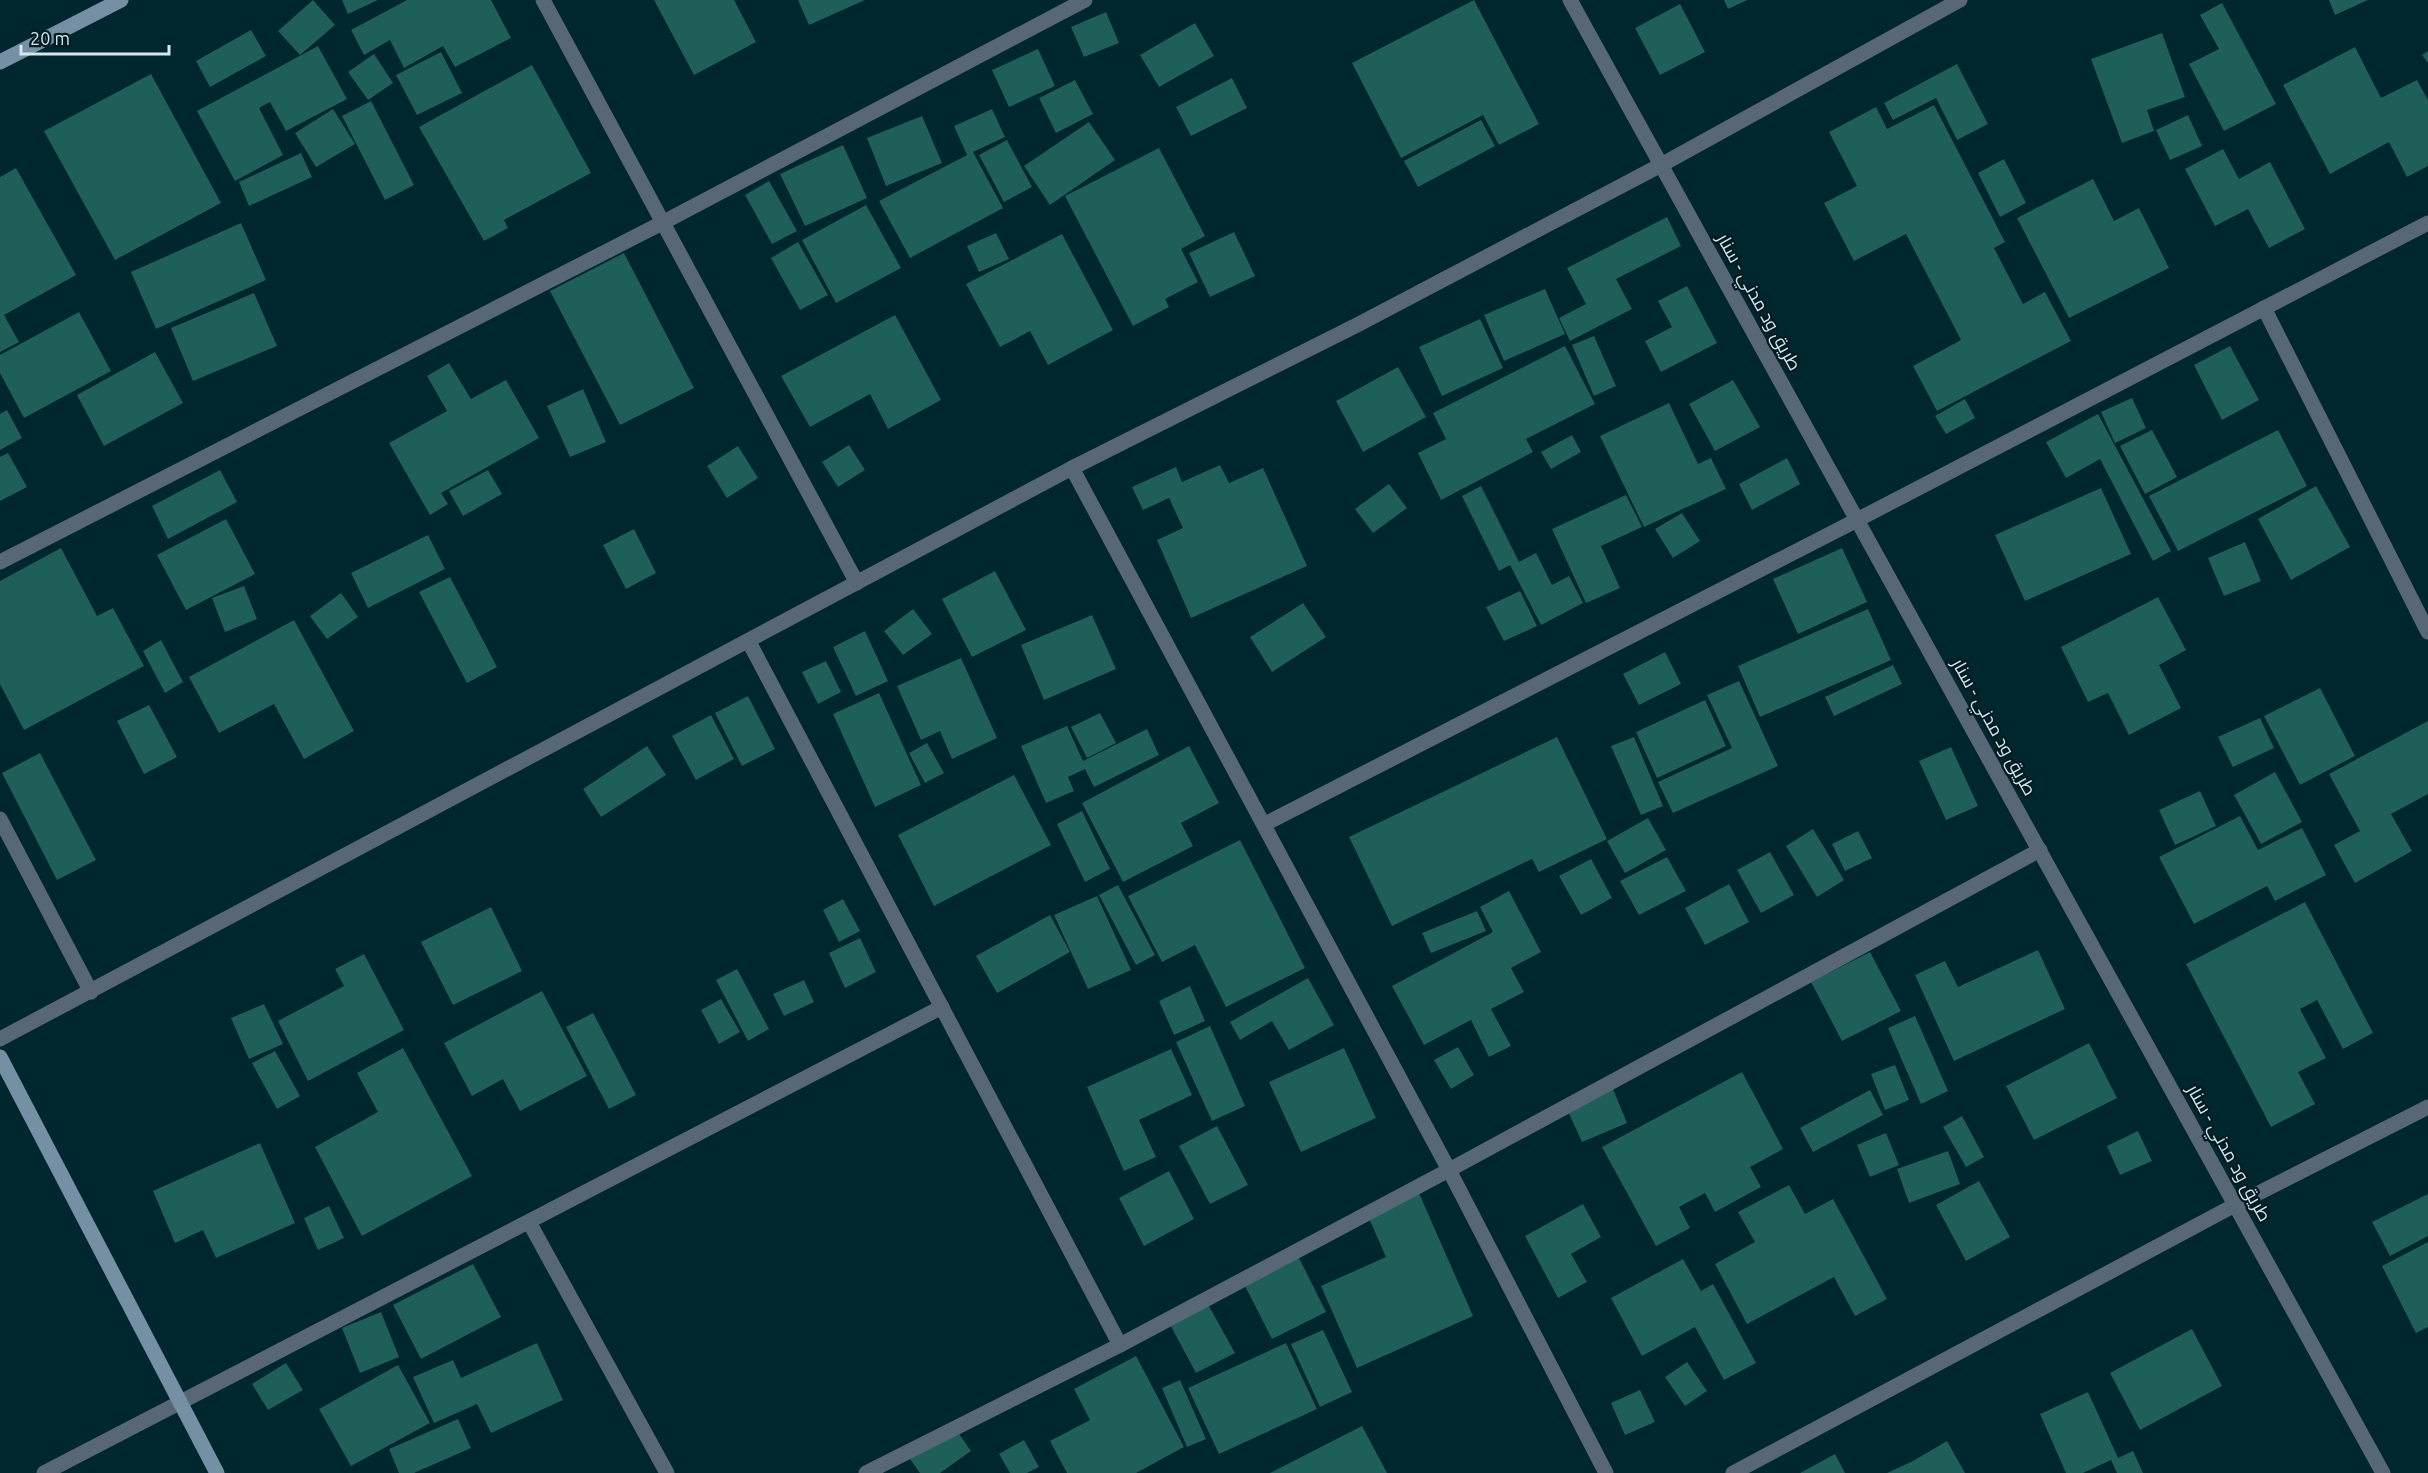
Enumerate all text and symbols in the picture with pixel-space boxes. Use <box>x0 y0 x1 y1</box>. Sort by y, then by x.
scale bar <box>21 18 170 56</box>
text: 20 m <box>30 28 70 48</box>
street label: طريق ود مدني - سنار <box>1709 229 1806 376</box>
street label: طريق ود مدني - سنار <box>1944 654 2041 801</box>
street label: طريق ود مدني - سنار <box>2179 1080 2276 1227</box>

